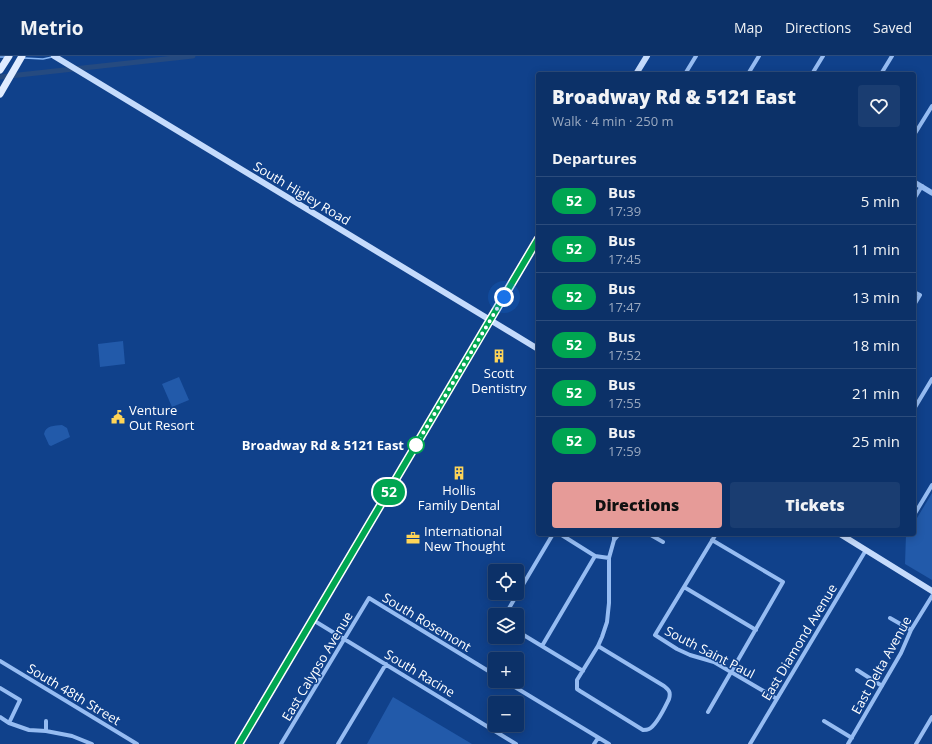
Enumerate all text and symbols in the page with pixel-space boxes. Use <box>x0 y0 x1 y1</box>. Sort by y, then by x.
text: Metrio <box>20 15 84 41</box>
text: Map <box>734 18 763 37</box>
text: Directions <box>785 18 851 37</box>
text: Saved <box>873 18 912 37</box>
text: Broadway Rd & 5121 East <box>552 84 796 110</box>
button: heart <box>858 85 900 127</box>
text: Walk · 4 min · 250 m <box>552 112 674 130</box>
text: Departures <box>552 148 637 168</box>
street label: South Higley Road <box>250 157 354 229</box>
text: Bus <box>608 182 635 202</box>
text: 52 <box>566 191 582 210</box>
text: 5 min <box>861 191 900 211</box>
text: 17:39 <box>608 202 641 220</box>
text: Bus <box>608 230 635 250</box>
text: 52 <box>566 239 582 258</box>
text: 11 min <box>852 239 900 259</box>
text: 17:45 <box>608 250 641 268</box>
text: Bus <box>608 278 635 298</box>
your location <box>494 287 514 307</box>
text: 52 <box>566 287 582 306</box>
text: 13 min <box>852 287 900 307</box>
text: 17:47 <box>608 298 641 316</box>
text: Bus <box>608 326 635 346</box>
text: 52 <box>566 335 582 354</box>
text: 18 min <box>852 335 900 355</box>
text: 17:52 <box>608 346 641 364</box>
building icon: Scott Dentistry <box>491 348 507 364</box>
place label: Scott Dentistry <box>471 364 527 397</box>
text: Bus <box>608 374 635 394</box>
text: 52 <box>566 383 582 402</box>
text: 21 min <box>852 383 900 403</box>
text: 17:55 <box>608 394 641 412</box>
place label: Venture Out Resort <box>129 401 195 434</box>
public building icon: Venture Out Resort <box>110 409 126 425</box>
text: Bus <box>608 422 635 442</box>
text: 52 <box>566 431 582 450</box>
text: 25 min <box>852 431 900 451</box>
place label: Broadway Rd & 5121 East <box>242 436 404 454</box>
marker: Broadway Rd & 5121 East <box>407 436 425 454</box>
text: 17:59 <box>608 442 641 460</box>
building icon: Hollis Family Dental <box>451 465 467 481</box>
line badge: 52 <box>371 479 407 505</box>
place label: Hollis Family Dental <box>418 481 500 514</box>
text: 52 <box>381 482 397 501</box>
button: Directions <box>552 482 722 528</box>
button: Tickets <box>730 482 900 528</box>
place label: International New Thought <box>424 522 505 555</box>
office icon: International New Thought <box>405 530 421 546</box>
map controls <box>488 564 524 732</box>
button: locate <box>488 564 524 600</box>
street label: East Diamond Avenue <box>757 580 841 704</box>
street label: South Rosemont <box>379 588 475 656</box>
street label: East Calypso Avenue <box>277 608 357 724</box>
button: layers <box>488 608 524 644</box>
street label: East Delta Avenue <box>847 613 915 717</box>
street label: South Saint Paul <box>662 622 758 682</box>
street label: South Racine <box>382 645 458 701</box>
button: + <box>488 652 524 688</box>
street label: South 48th Street <box>24 659 124 729</box>
button: − <box>488 696 524 732</box>

